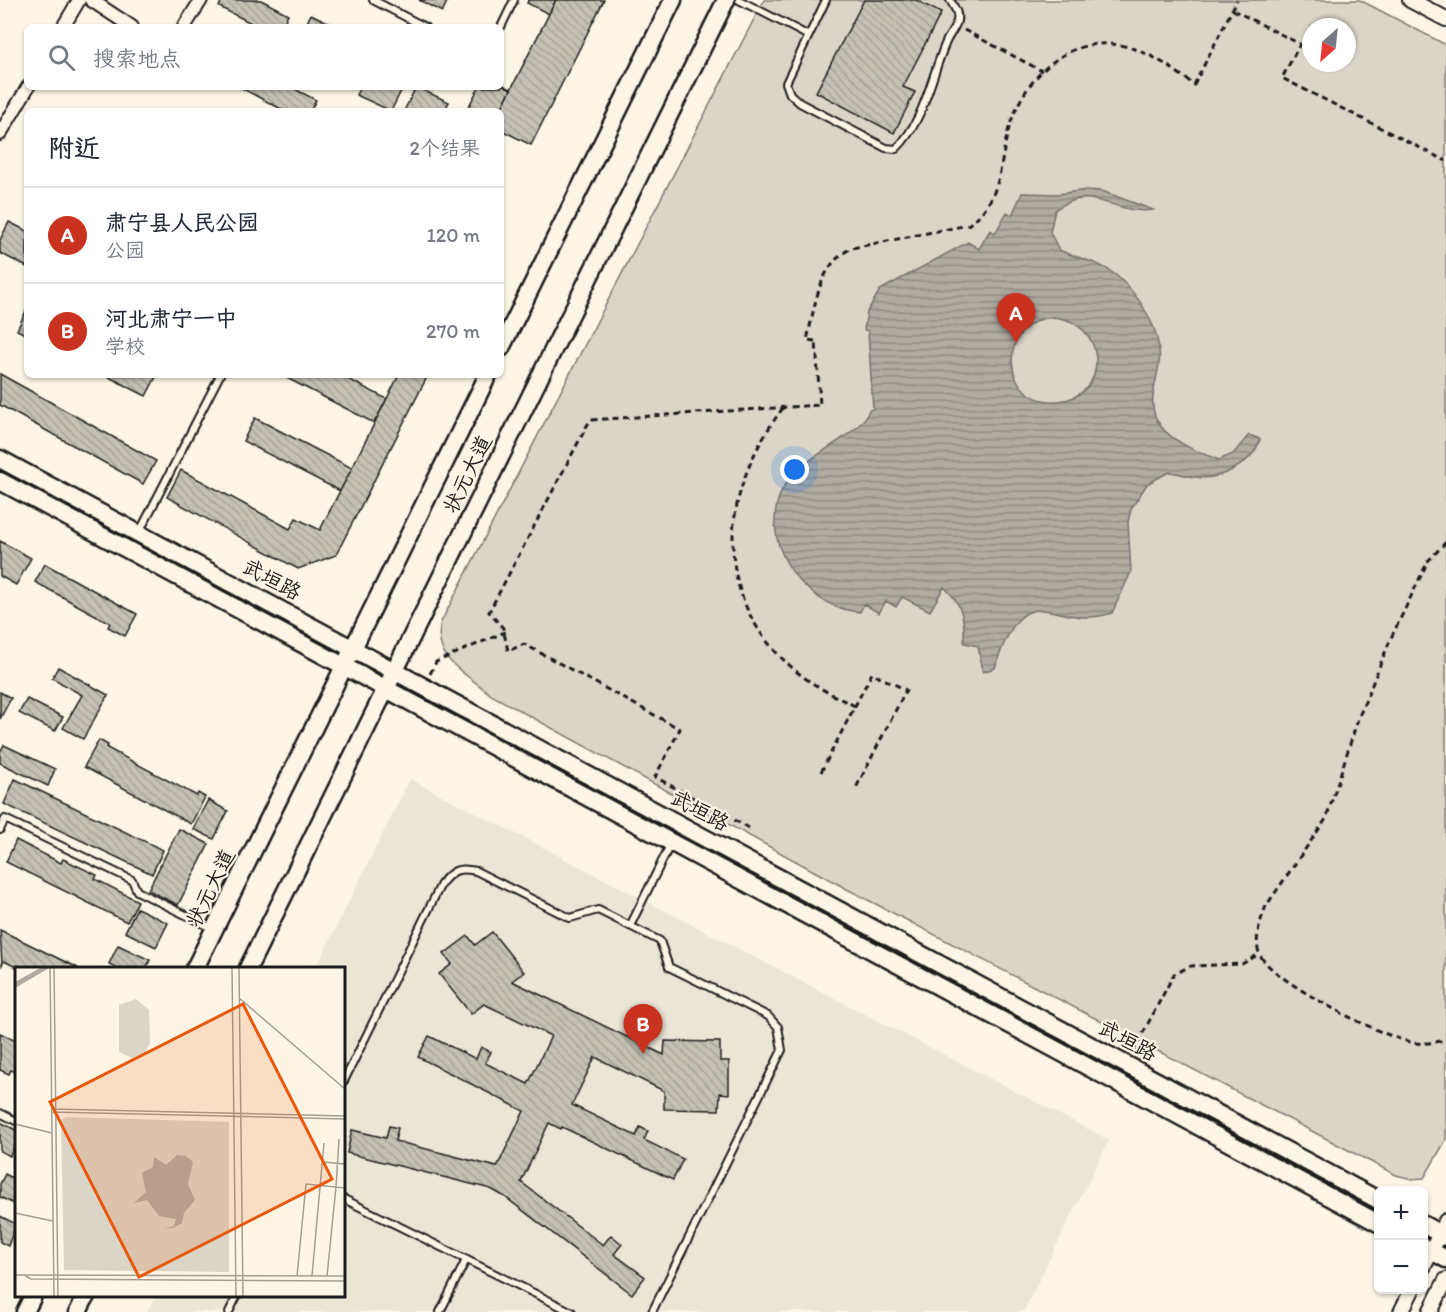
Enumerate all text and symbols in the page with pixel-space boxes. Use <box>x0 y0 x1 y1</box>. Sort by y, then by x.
north arrow <box>1302 18 1356 72</box>
search box <box>24 24 504 90</box>
icon: search <box>45 41 78 74</box>
text: 搜索地点 <box>93 45 181 72</box>
text: 附近 <box>48 132 100 164</box>
text: 2个结果 <box>409 136 480 160</box>
text: 肃宁县人民公园 <box>105 209 259 236</box>
text: A <box>61 223 74 247</box>
text: 120 m <box>427 223 480 247</box>
text: 公园 <box>105 238 145 262</box>
pin: A <box>996 294 1036 343</box>
text: 河北肃宁一中 <box>105 305 237 332</box>
text: B <box>61 319 74 343</box>
text: 270 m <box>426 319 480 343</box>
text: 学校 <box>105 334 145 358</box>
street label: 状元大道 <box>437 431 497 517</box>
your location <box>780 455 809 484</box>
street label: 武垣路 <box>238 553 306 605</box>
street label: 武垣路 <box>666 784 734 836</box>
street label: 状元大道 <box>180 845 240 931</box>
inset map <box>15 967 345 1297</box>
pin: B <box>624 1004 662 1054</box>
street label: 武垣路 <box>1094 1014 1162 1066</box>
map controls <box>1374 1186 1428 1294</box>
button: + <box>1374 1186 1428 1240</box>
button: − <box>1374 1240 1428 1294</box>

